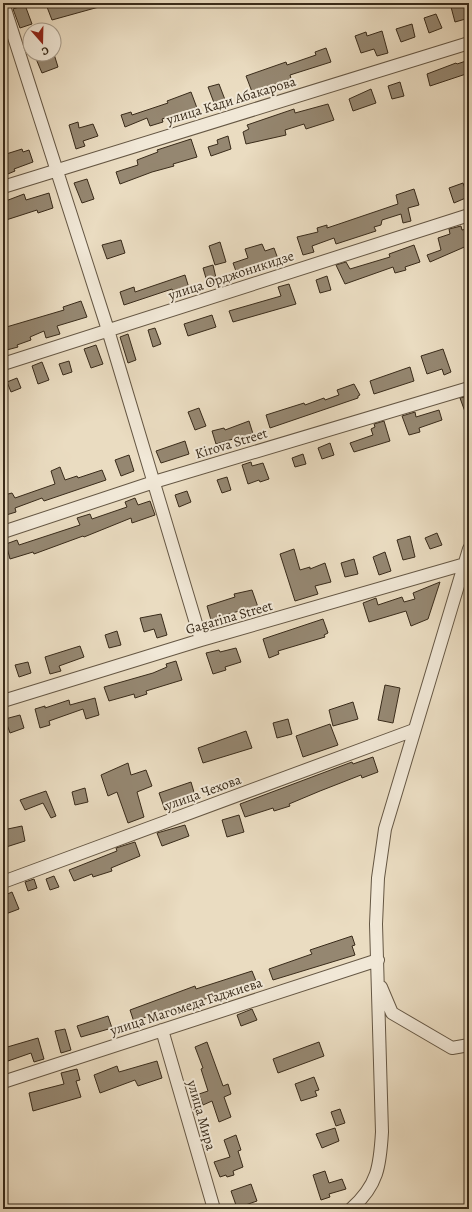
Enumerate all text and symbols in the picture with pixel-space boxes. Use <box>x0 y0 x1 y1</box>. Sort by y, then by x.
north arrow <box>22 22 62 62</box>
text: С <box>39 43 51 59</box>
street label: улица Кади Абакарова <box>163 72 299 130</box>
street label: улица Орджоникидзе <box>165 246 296 305</box>
street label: Kirova Street <box>193 423 270 463</box>
street label: Gagarina Street <box>183 596 275 639</box>
street label: улица Чехова <box>162 770 244 815</box>
street label: улица Магомеда Гаджиева <box>107 973 265 1040</box>
street label: улица Мира <box>182 1077 221 1153</box>

